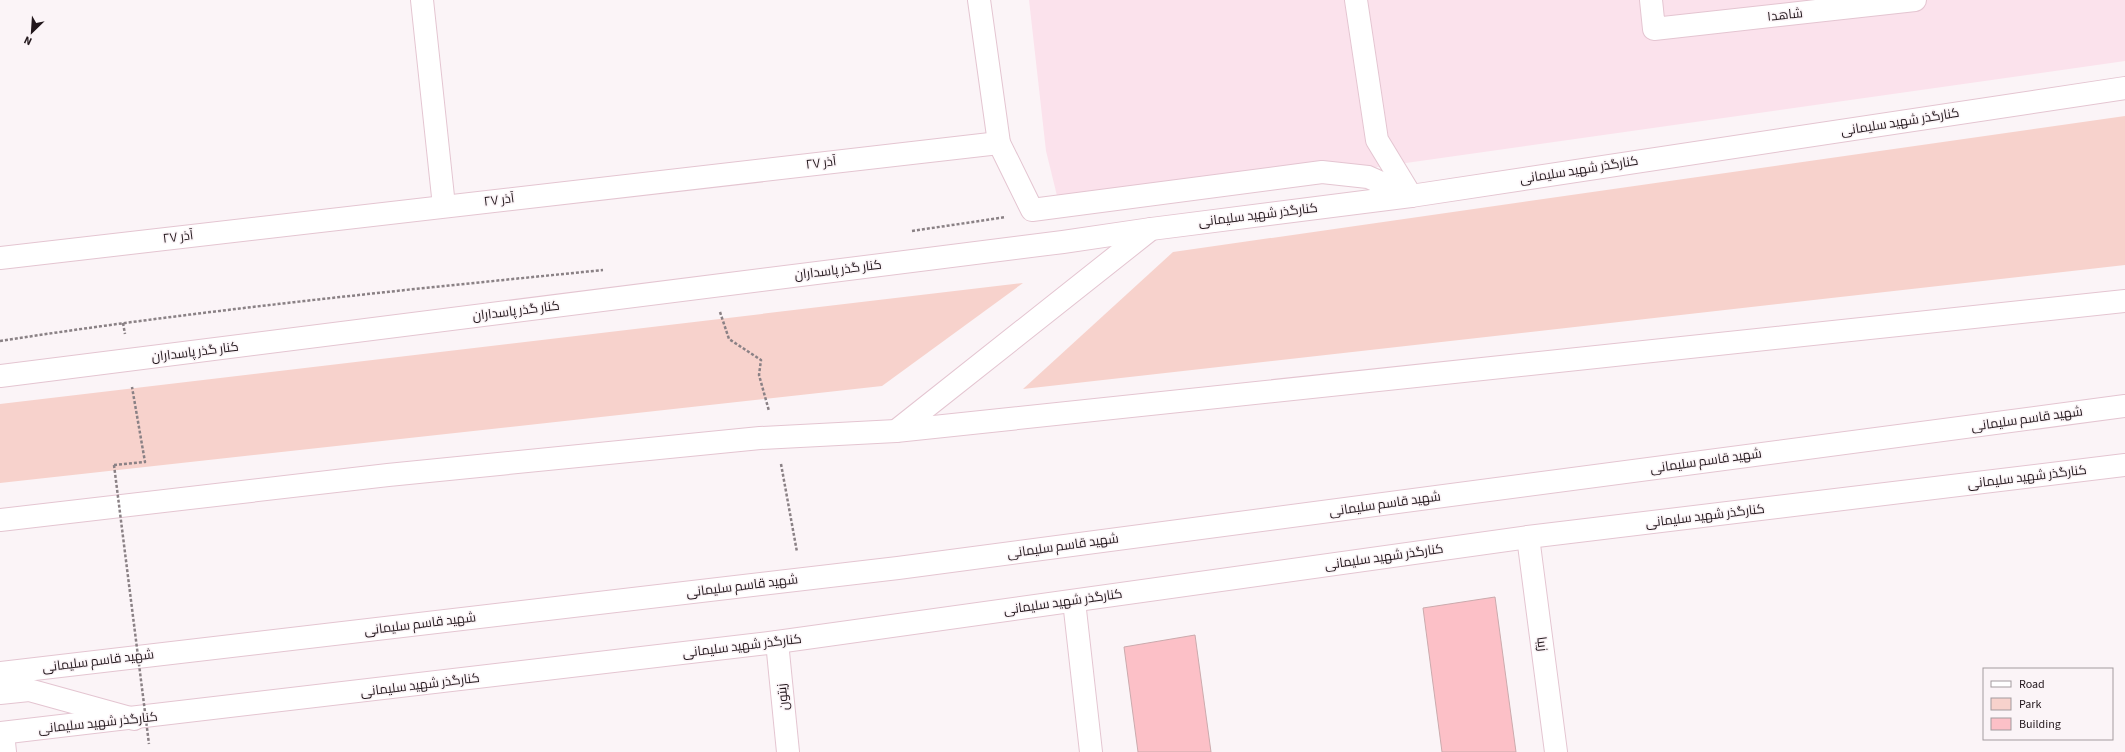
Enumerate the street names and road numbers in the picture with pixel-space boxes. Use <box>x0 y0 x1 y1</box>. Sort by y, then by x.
street label: شاهد۱ <box>1766 4 1804 26</box>
street label: کنارگذر شهید سلیمانی <box>1839 104 1961 140</box>
street label: آذر ۲۷ <box>805 152 838 174</box>
street label: کنارگذر شهید سلیمانی <box>1518 152 1640 188</box>
street label: آذر ۲۷ <box>483 189 516 211</box>
street label: کنارگذر شهید سلیمانی <box>1197 199 1319 231</box>
street label: آذر ۲۷ <box>162 226 195 248</box>
street label: کنار گذر پاسداران <box>793 256 883 284</box>
street label: کنار گذر پاسداران <box>471 297 561 325</box>
street label: کنار گذر پاسداران <box>150 338 240 366</box>
street label: شهید قاسم سلیمانی <box>1970 402 2084 436</box>
street label: شهید قاسم سلیمانی <box>1649 444 1763 478</box>
street label: کنارگذر شهید سلیمانی <box>1966 461 2088 493</box>
street label: شهید قاسم سلیمانی <box>1328 487 1442 521</box>
street label: کنارگذر شهید سلیمانی <box>1644 500 1766 532</box>
street label: شهید قاسم سلیمانی <box>1006 529 1120 563</box>
street label: کنارگذر شهید سلیمانی <box>1323 540 1445 574</box>
street label: شهید قاسم سلیمانی <box>685 570 799 602</box>
street label: کنارگذر شهید سلیمانی <box>1002 585 1124 619</box>
street label: شهید قاسم سلیمانی <box>363 608 477 640</box>
street label: کنارگذر شهید سلیمانی <box>681 630 803 662</box>
street label: زیبا <box>1532 636 1552 652</box>
street label: شهید قاسم سلیمانی <box>41 645 155 677</box>
street label: کنارگذر شهید سلیمانی <box>359 669 481 701</box>
street label: زیتون <box>773 683 793 711</box>
street label: کنارگذر شهید سلیمانی <box>37 708 159 738</box>

